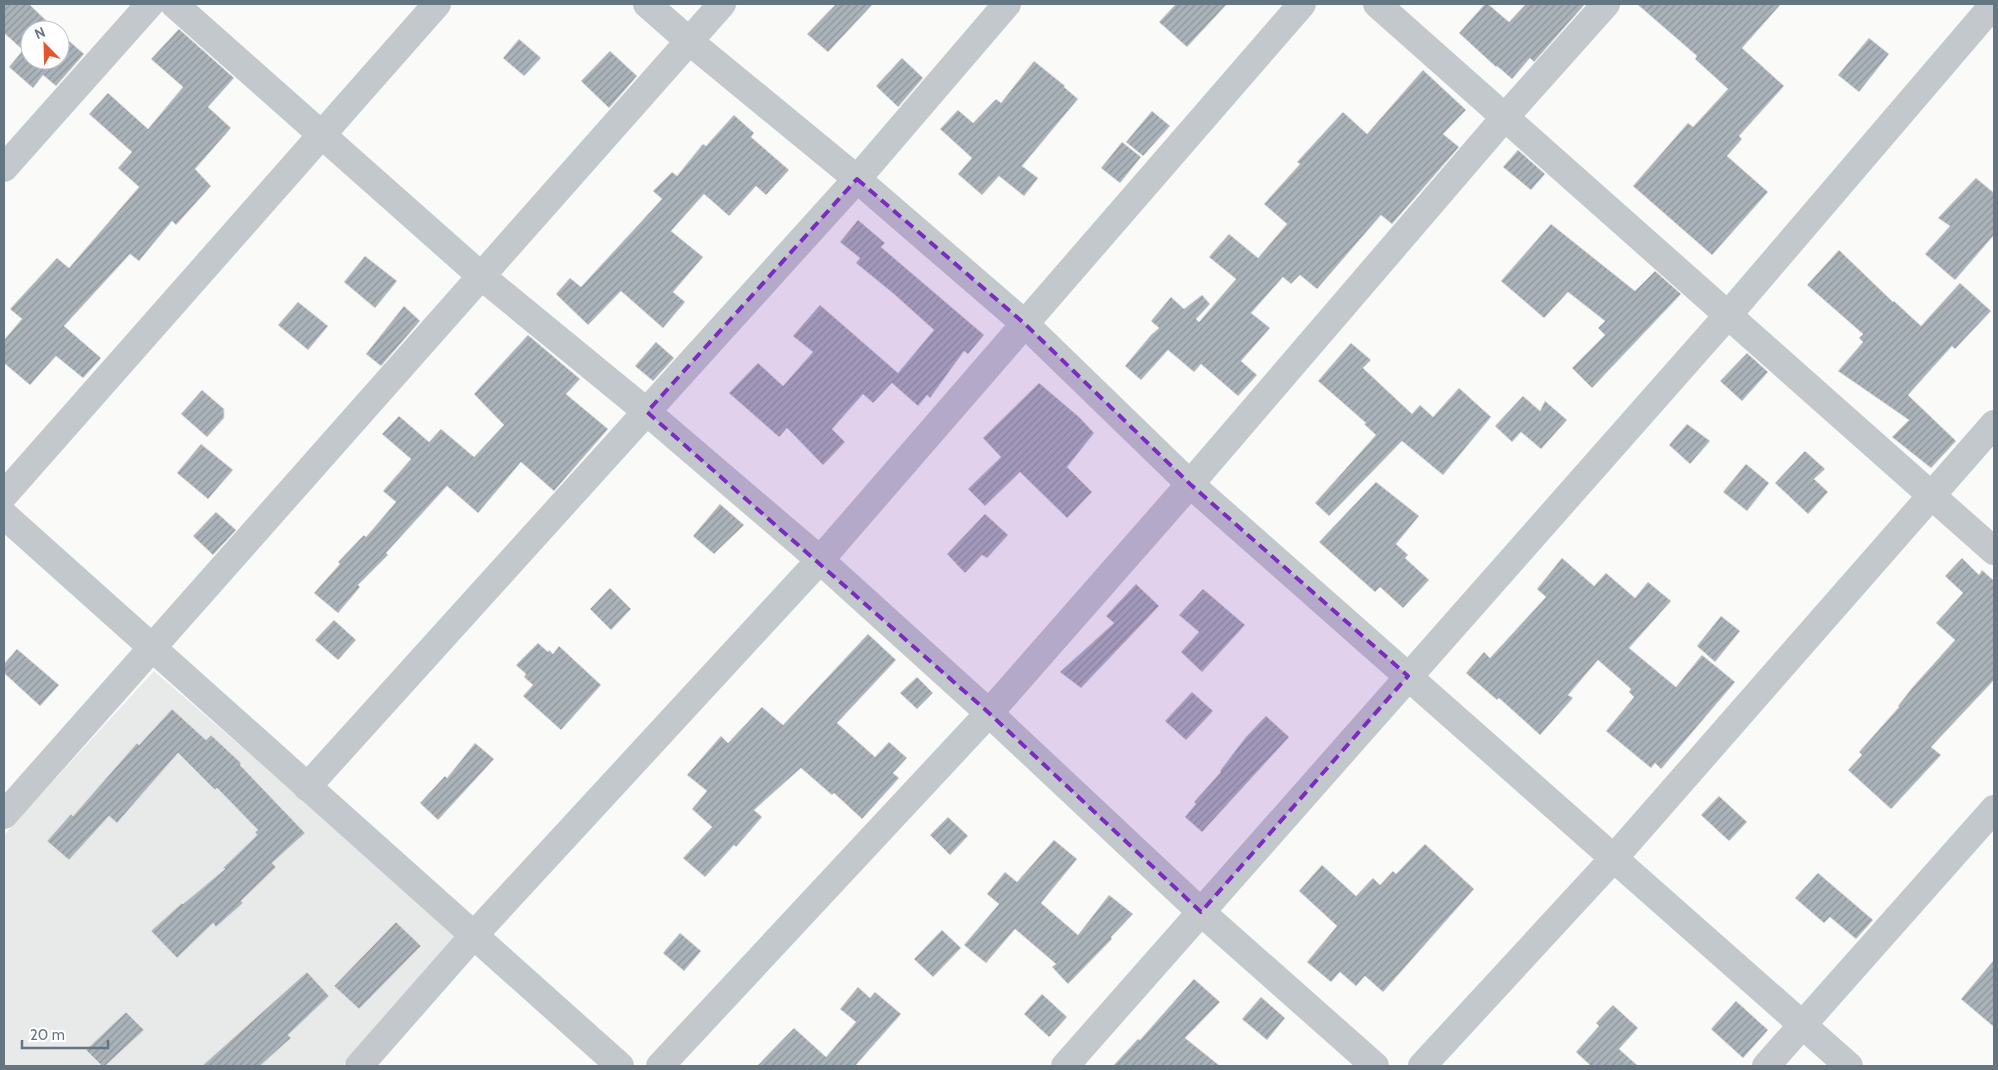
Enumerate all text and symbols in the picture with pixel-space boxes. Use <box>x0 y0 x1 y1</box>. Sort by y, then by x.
north arrow <box>20 20 70 70</box>
text: N <box>32 23 48 43</box>
scale bar <box>22 1018 109 1050</box>
text: 20 m <box>30 1026 65 1044</box>

